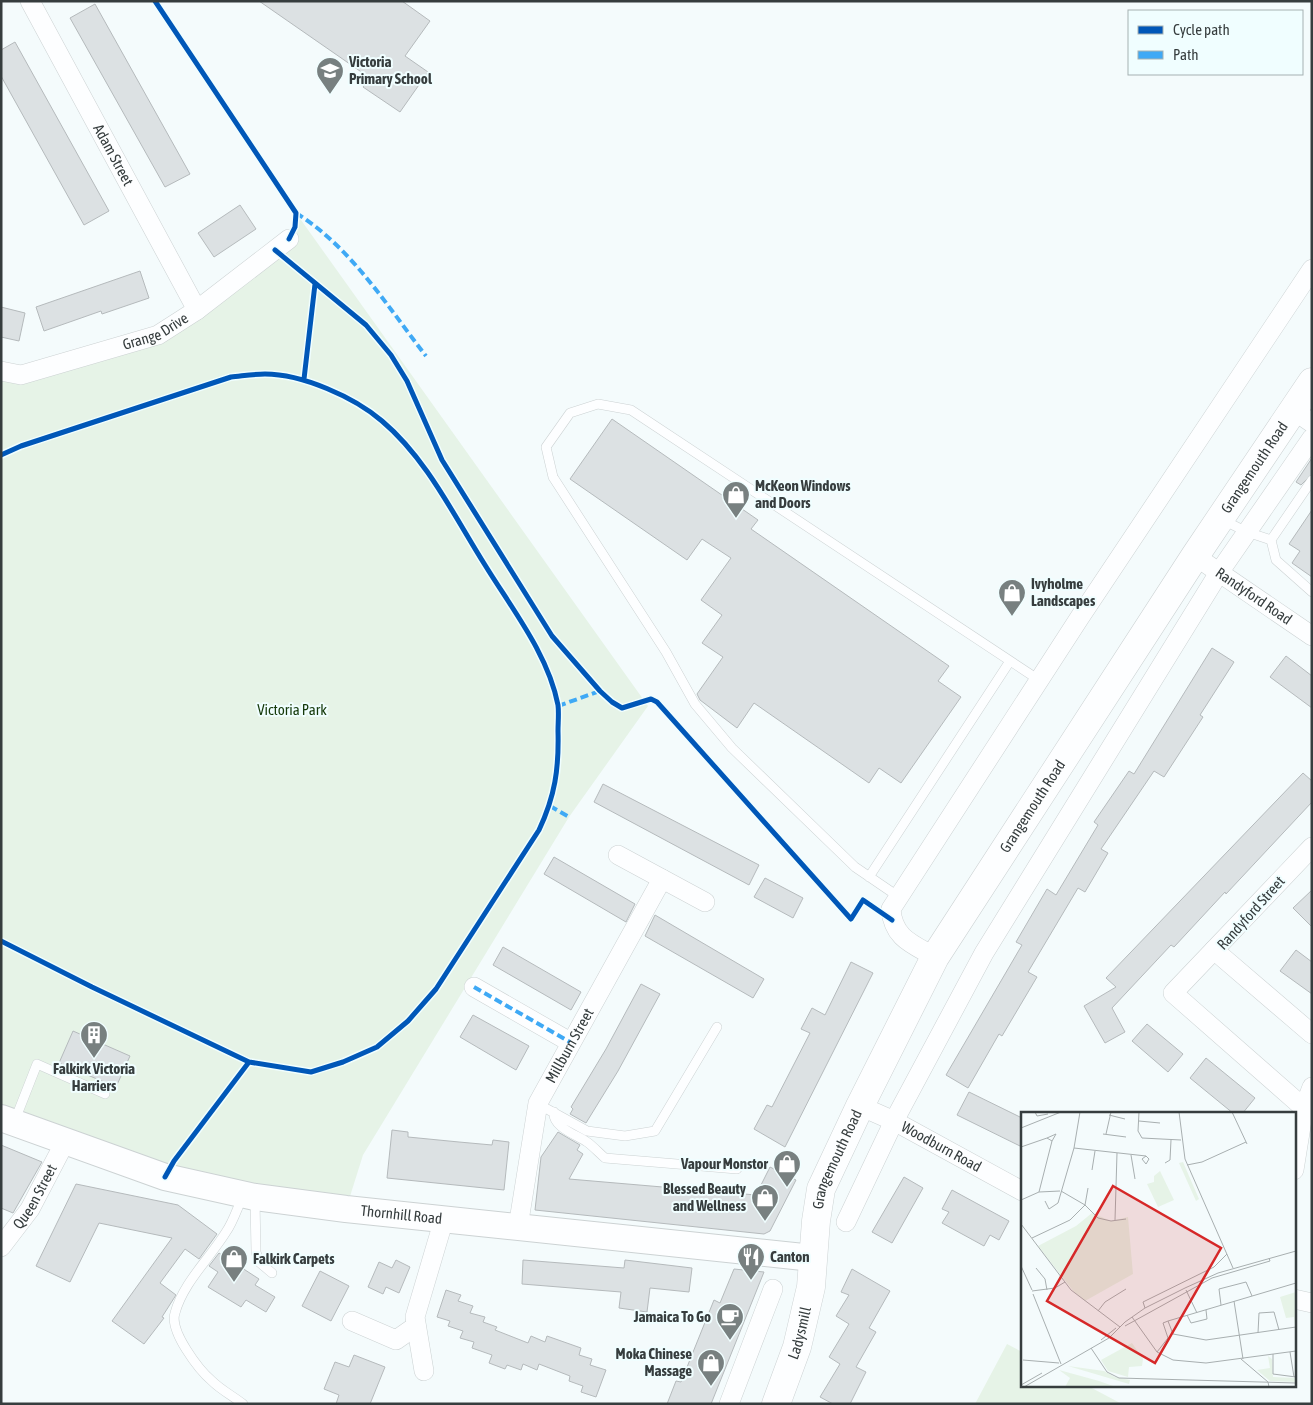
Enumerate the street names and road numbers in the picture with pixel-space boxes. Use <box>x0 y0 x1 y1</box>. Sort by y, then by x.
street label: Adam Street <box>90 121 137 188</box>
street label: Grange Drive <box>121 309 191 353</box>
street label: Grangemouth Road <box>1217 418 1291 516</box>
street label: Randyford Road <box>1213 564 1295 628</box>
street label: Grangemouth Road <box>996 757 1068 856</box>
street label: Randyford Street <box>1213 873 1288 953</box>
street label: Millburn Street <box>542 1005 597 1086</box>
street label: Grangemouth Road <box>809 1107 865 1210</box>
street label: Woodburn Road <box>899 1118 984 1175</box>
street label: Queen Street <box>9 1161 60 1232</box>
street label: Thornhill Road <box>360 1202 443 1227</box>
street label: Ladysmill <box>784 1305 814 1362</box>

